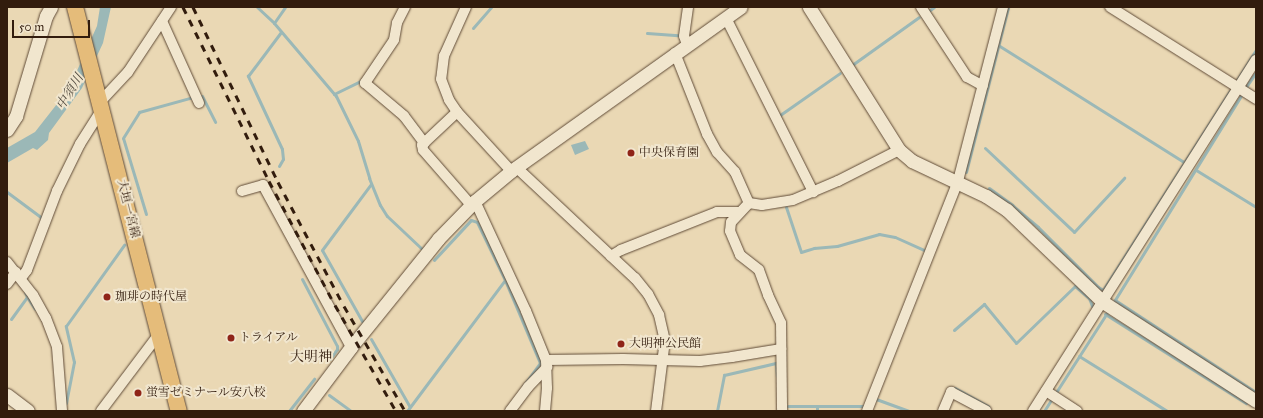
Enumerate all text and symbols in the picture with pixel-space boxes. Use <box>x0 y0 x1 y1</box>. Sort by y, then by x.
scale bar <box>14 12 92 38</box>
text: 50 m <box>19 20 44 34</box>
water label: 中須川 <box>53 71 87 113</box>
place label: 中央保育園 <box>639 146 699 160</box>
marker: 中央保育園 <box>626 148 636 158</box>
street label: 大垣一宮線 <box>114 178 142 240</box>
place label: 珈琲の時代屋 <box>115 290 187 304</box>
marker: 珈琲の時代屋 <box>102 292 112 302</box>
place label: トライアル <box>239 331 299 345</box>
marker: トライアル <box>226 333 236 343</box>
place label: 大明神公民館 <box>629 337 701 351</box>
marker: 大明神公民館 <box>616 339 626 349</box>
district label: 大明神 <box>290 349 332 365</box>
place label: 蛍雪ゼミナール安八校 <box>146 386 266 400</box>
marker: 蛍雪ゼミナール安八校 <box>133 388 143 398</box>

